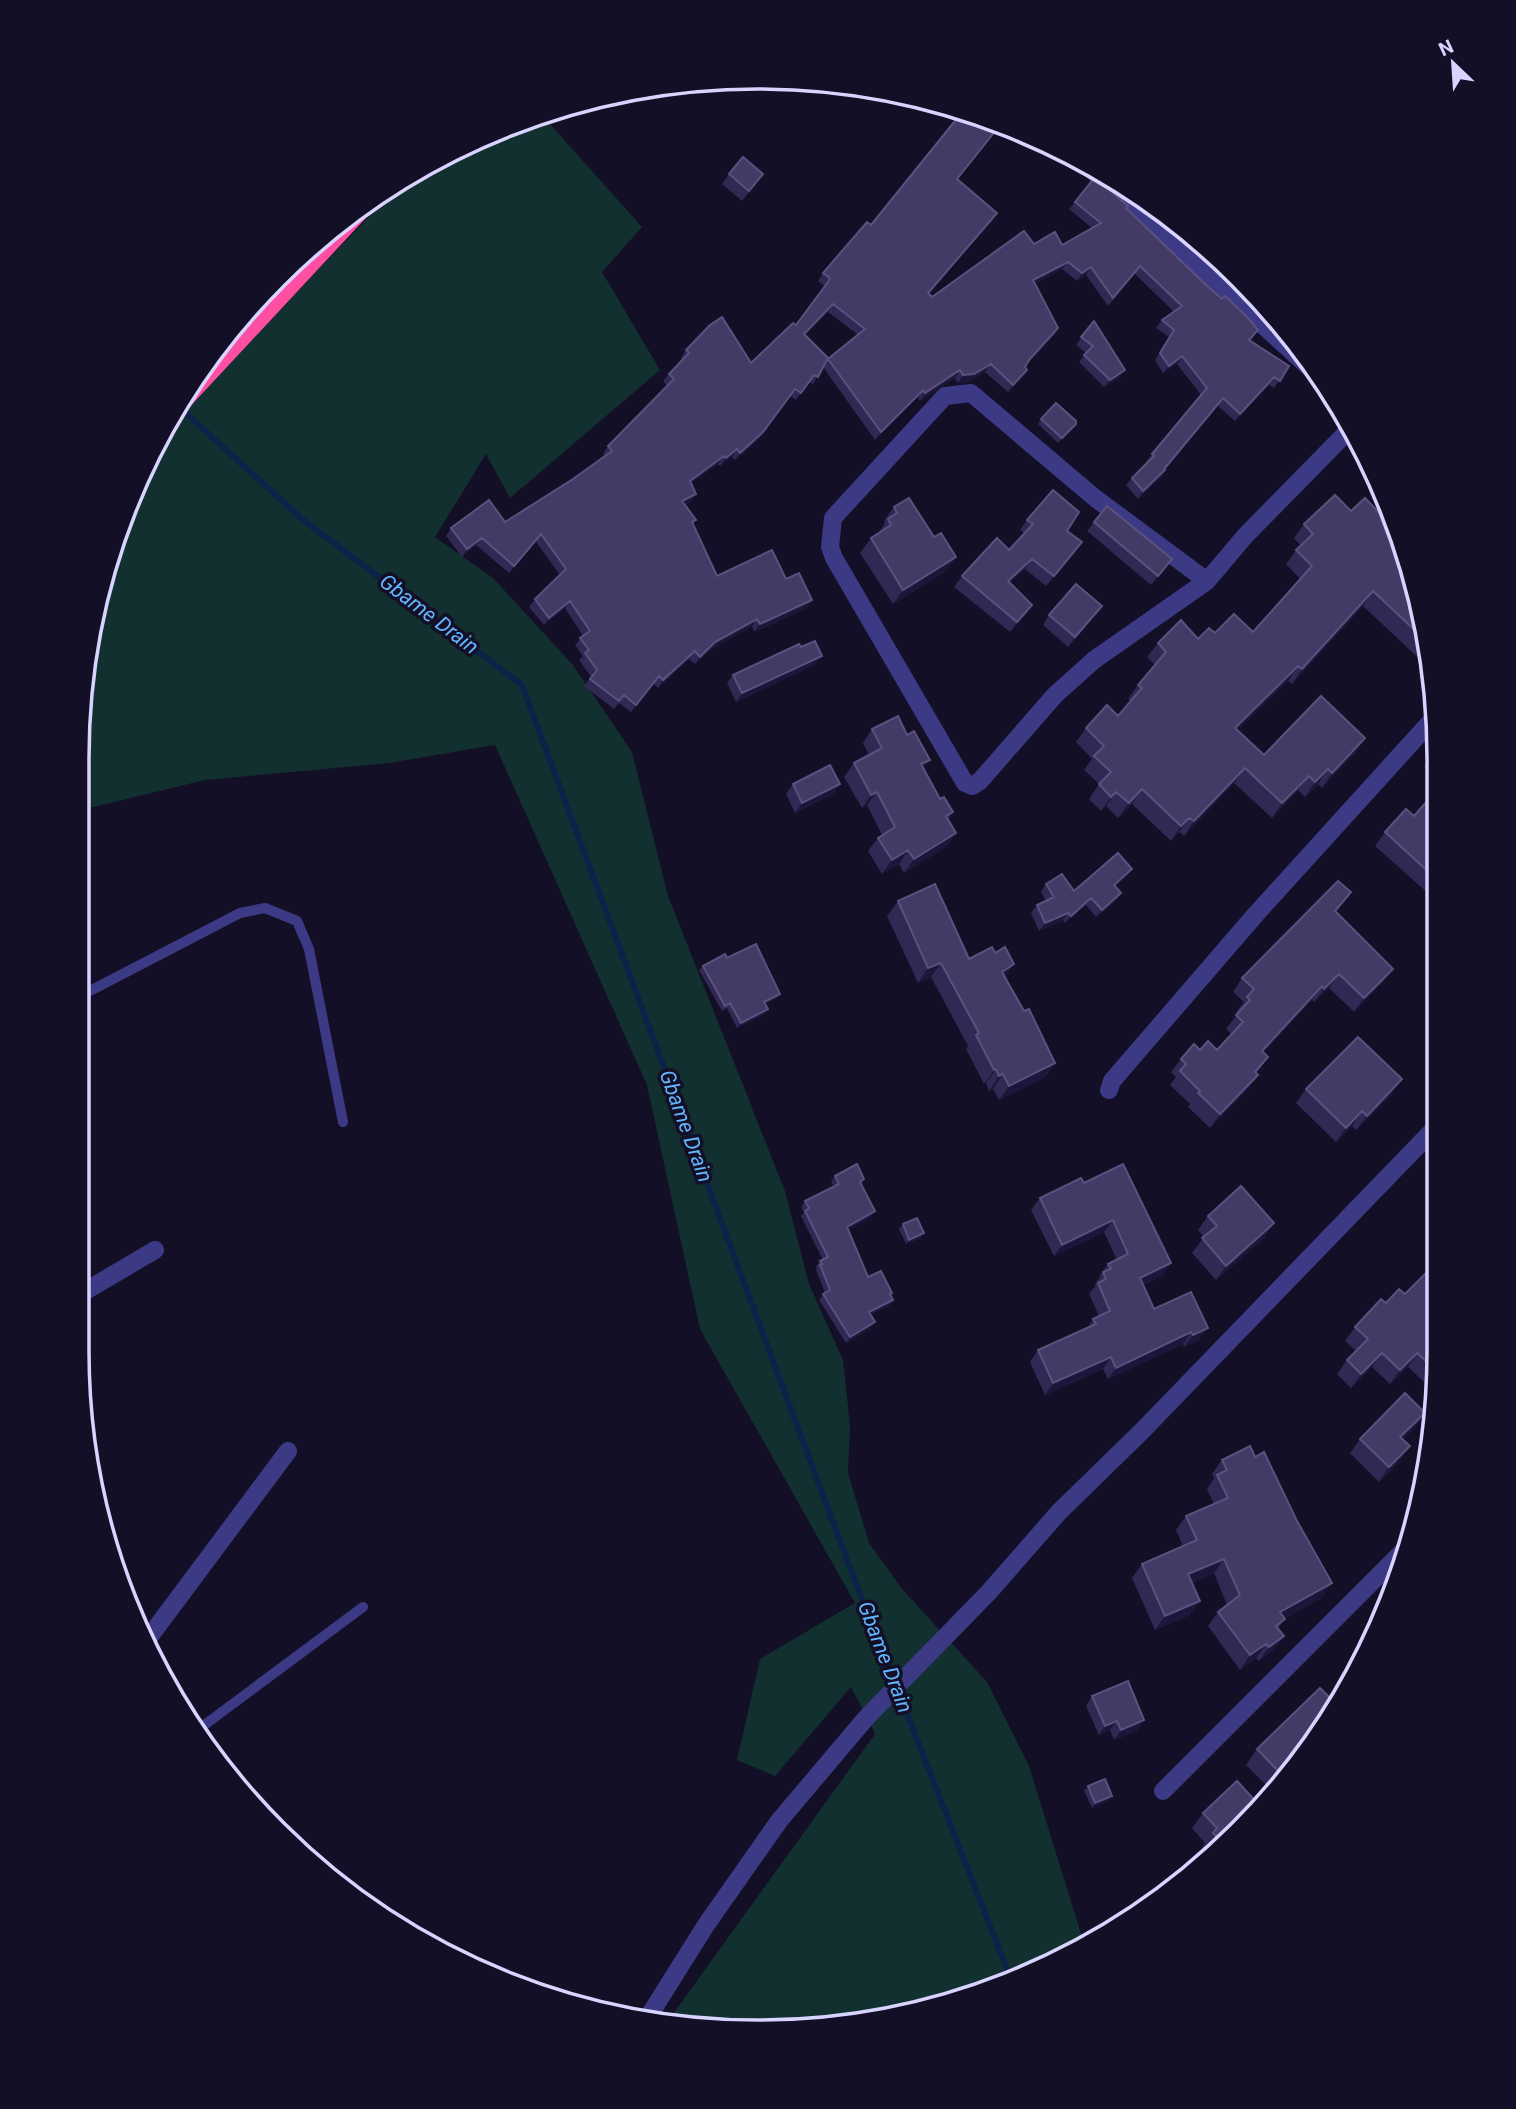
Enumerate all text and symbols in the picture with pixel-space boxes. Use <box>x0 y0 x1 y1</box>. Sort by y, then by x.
north arrow <box>1418 28 1488 98</box>
text: N <box>1435 35 1457 61</box>
water label: Gbame Drain <box>375 569 483 659</box>
water label: Gbame Drain <box>655 1067 717 1185</box>
water label: Gbame Drain <box>853 1598 917 1716</box>

